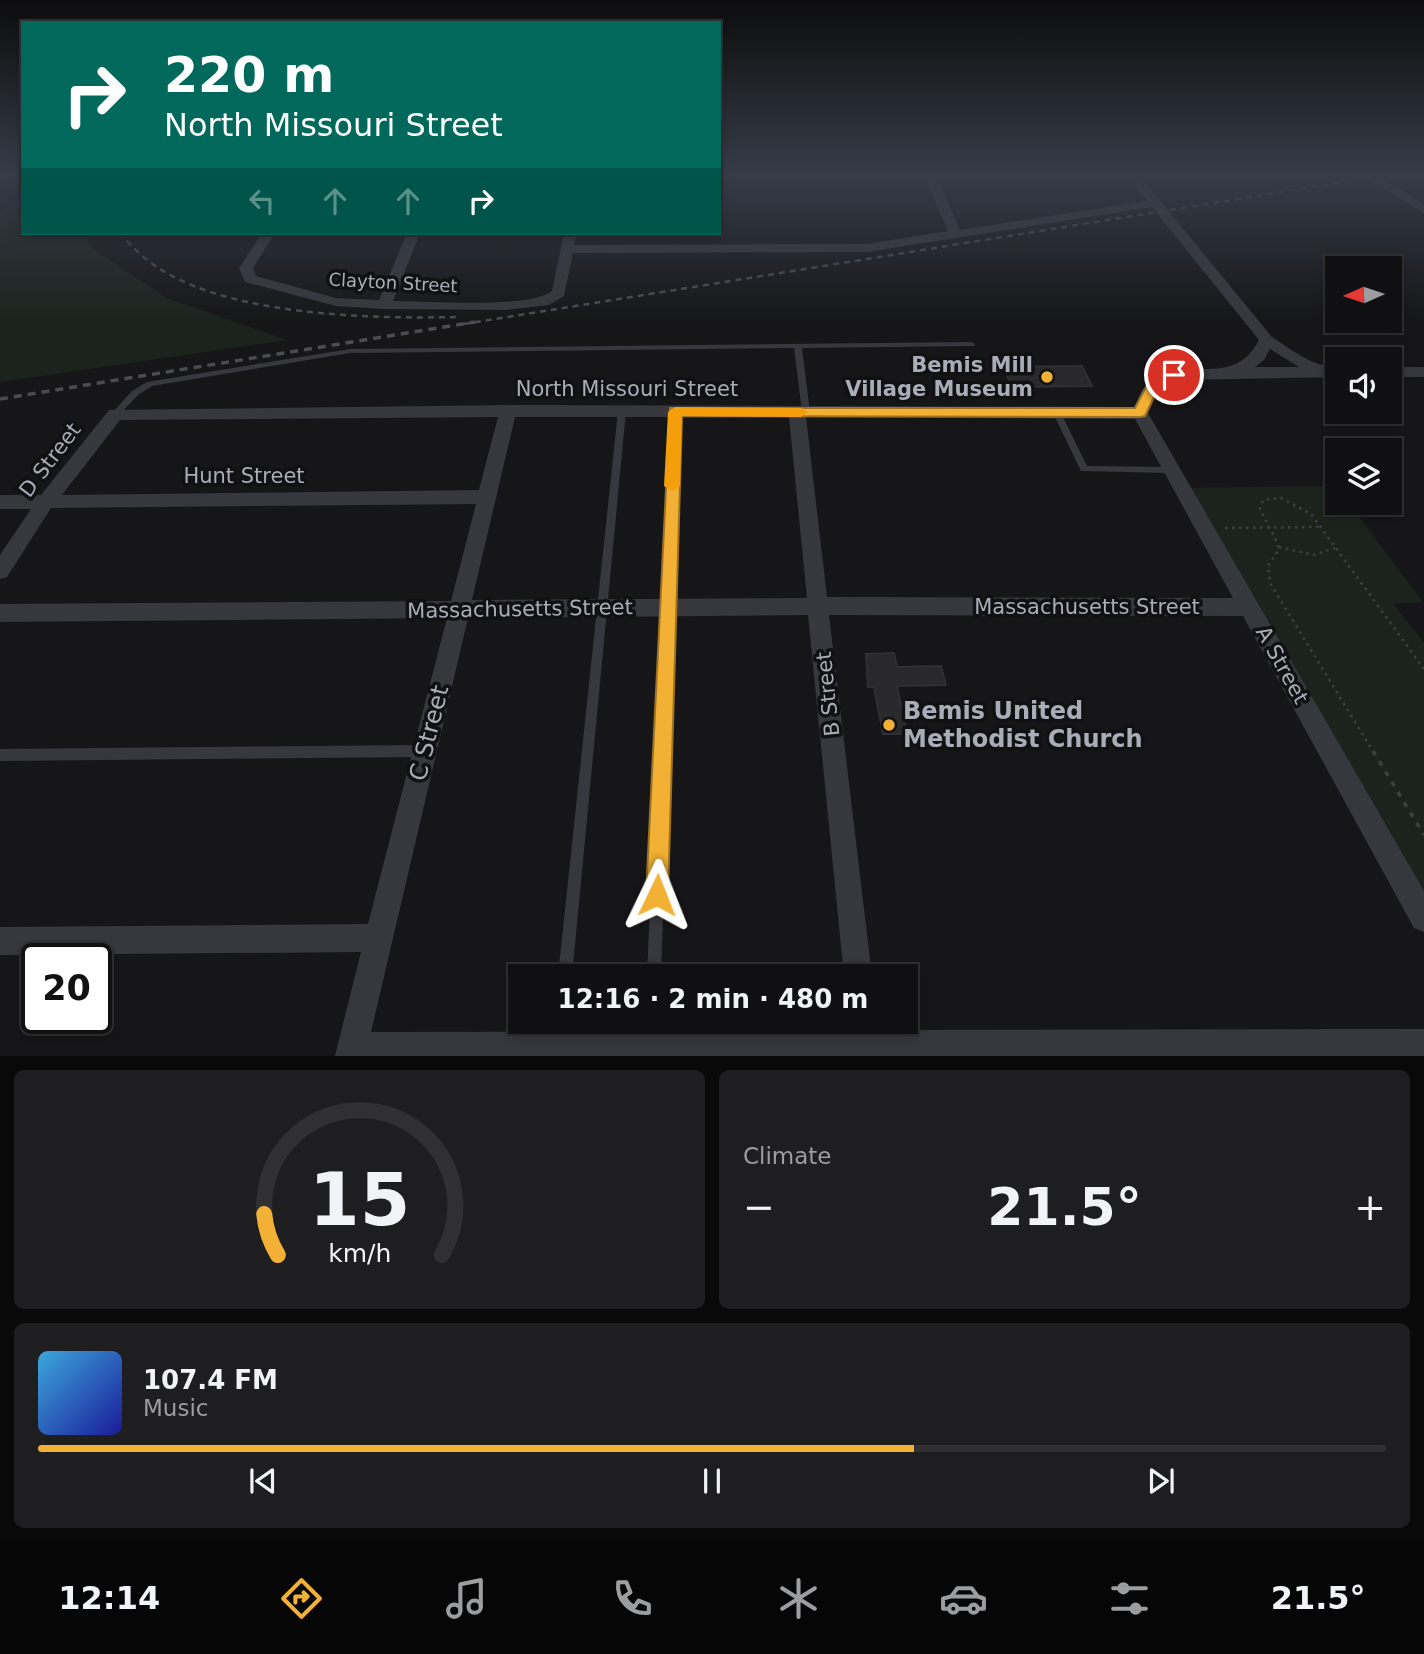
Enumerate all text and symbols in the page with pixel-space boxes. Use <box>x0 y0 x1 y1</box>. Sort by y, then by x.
text: 220 m <box>164 47 334 104</box>
icon: right <box>49 49 140 140</box>
text: North Missouri Street <box>164 106 503 144</box>
icon: left <box>243 182 281 220</box>
icon: ahead <box>316 182 354 220</box>
icon: ahead <box>389 182 427 220</box>
icon: right <box>462 182 500 220</box>
north arrow <box>1325 256 1402 332</box>
map controls <box>1325 256 1402 515</box>
street label: Clayton Street <box>328 269 458 296</box>
pin <box>1144 345 1204 405</box>
button: sound <box>1325 347 1402 424</box>
place label: Bemis Mill Village Museum <box>845 353 1033 401</box>
icon: arrive <box>1155 356 1193 394</box>
marker: Bemis Mill Village Museum <box>1039 369 1055 385</box>
street label: North Missouri Street <box>516 377 738 401</box>
street label: D Street <box>14 418 86 502</box>
button: layers <box>1325 438 1402 515</box>
street label: Hunt Street <box>183 464 305 488</box>
street label: Massachusetts Street <box>407 595 633 623</box>
street label: Massachusetts Street <box>974 595 1200 619</box>
street label: A Street <box>1251 622 1313 708</box>
street label: B Street <box>812 651 844 737</box>
street label: C Street <box>404 682 454 784</box>
place label: Bemis United Methodist Church <box>903 697 1143 753</box>
marker: Bemis United Methodist Church <box>881 717 897 733</box>
position arrow <box>620 858 694 932</box>
speed limit sign: 20 <box>21 943 112 1034</box>
text: 12:16 · 2 min · 480 m <box>558 984 868 1014</box>
text: Climate <box>743 1143 832 1169</box>
text: 15 <box>309 1158 410 1243</box>
text: 21.5° <box>987 1177 1142 1237</box>
text: − <box>743 1185 775 1229</box>
text: + <box>1354 1185 1386 1229</box>
text: km/h <box>328 1239 391 1268</box>
text: 107.4 FM <box>143 1365 278 1395</box>
text: Music <box>143 1395 208 1421</box>
icon: previous <box>244 1462 282 1500</box>
icon: pause <box>693 1462 731 1500</box>
icon: next <box>1142 1462 1180 1500</box>
icon: directions <box>277 1574 326 1623</box>
icon: music <box>442 1574 491 1623</box>
icon: phone <box>608 1574 657 1623</box>
icon: climate <box>774 1574 823 1623</box>
icon: car <box>939 1574 988 1623</box>
icon: filters <box>1105 1574 1154 1623</box>
text: 12:14 <box>58 1579 160 1617</box>
text: 21.5° <box>1271 1579 1366 1617</box>

